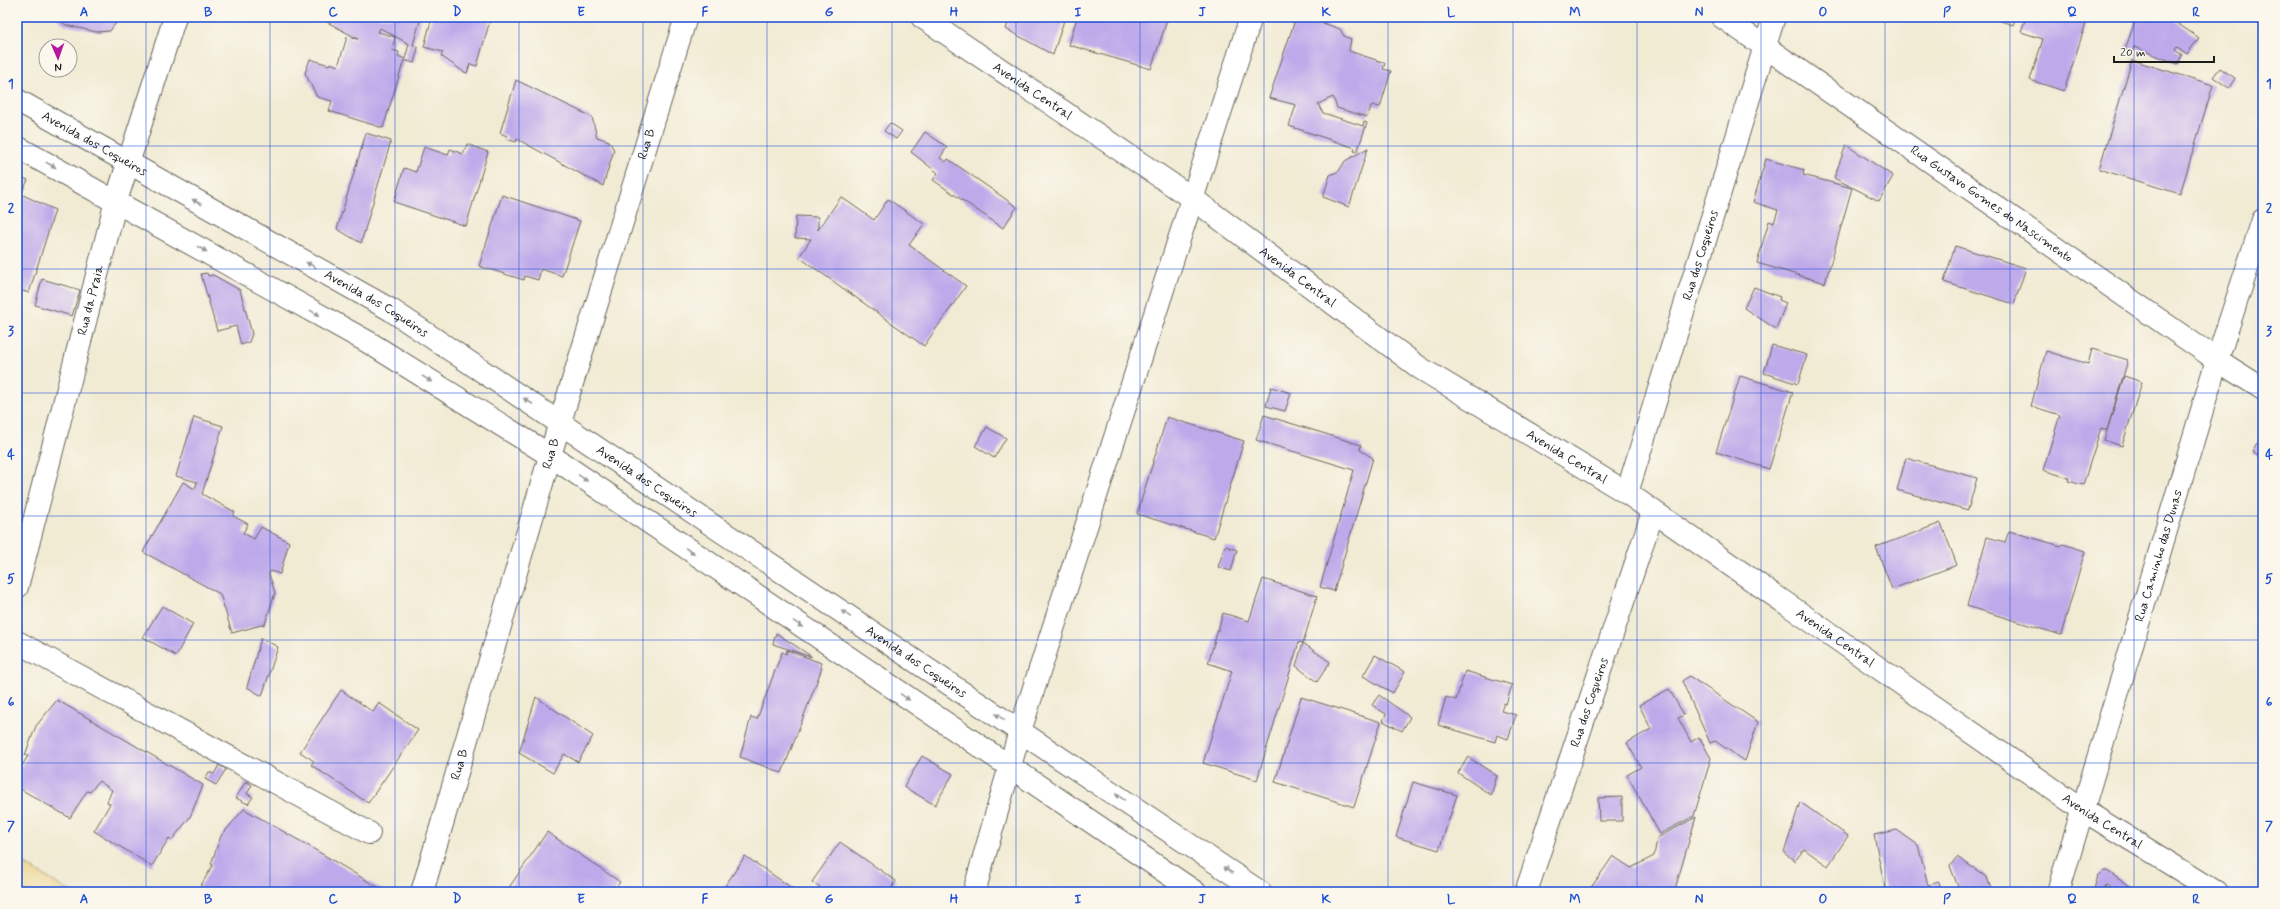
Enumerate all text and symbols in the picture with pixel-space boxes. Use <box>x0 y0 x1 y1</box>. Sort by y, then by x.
text: A <box>80 4 88 21</box>
text: B <box>204 4 213 21</box>
text: C <box>328 4 338 21</box>
text: D <box>453 4 462 21</box>
text: E <box>577 4 585 21</box>
text: F <box>702 4 709 21</box>
text: G <box>825 4 834 21</box>
text: H <box>950 4 959 21</box>
text: I <box>1075 4 1082 21</box>
text: J <box>1198 4 1206 21</box>
text: K <box>1321 4 1331 21</box>
text: L <box>1447 4 1456 21</box>
text: M <box>1569 4 1581 21</box>
text: N <box>1695 4 1704 21</box>
text: O <box>1819 4 1828 21</box>
text: P <box>1943 4 1951 21</box>
text: Q <box>2067 4 2077 21</box>
text: R <box>2192 4 2200 21</box>
north arrow <box>38 38 78 78</box>
scale bar <box>2114 38 2214 64</box>
text: 20 m <box>2120 45 2146 61</box>
street label: Avenida Central <box>990 58 1075 124</box>
text: N <box>54 60 62 74</box>
text: 1 <box>8 76 14 93</box>
text: 1 <box>2266 76 2272 93</box>
street label: Avenida dos Coqueiros <box>39 107 151 180</box>
street label: Rua B <box>634 126 659 162</box>
street label: Rua Gustavo Gomes do Nascimento <box>1907 141 2076 266</box>
one-way arrow <box>45 162 57 169</box>
one-way arrow <box>191 199 203 205</box>
text: 2 <box>8 200 15 217</box>
text: 2 <box>2266 200 2273 217</box>
street label: Rua dos Coqueiros <box>1679 208 1722 302</box>
street label: Avenida Central <box>1256 243 1340 311</box>
one-way arrow <box>196 245 208 252</box>
one-way arrow <box>305 262 317 269</box>
street label: Rua da Praia <box>73 263 108 337</box>
street label: Avenida dos Coqueiros <box>321 266 432 341</box>
one-way arrow <box>309 309 321 316</box>
text: 3 <box>8 323 14 340</box>
text: 3 <box>2266 323 2272 340</box>
one-way arrow <box>422 375 432 383</box>
one-way arrow <box>522 397 534 404</box>
street label: Avenida Central <box>1523 426 1611 488</box>
street label: Rua B <box>538 436 563 471</box>
street label: Avenida dos Coqueiros <box>593 441 701 522</box>
text: 4 <box>7 447 15 464</box>
text: 4 <box>2265 447 2273 464</box>
one-way arrow <box>578 474 588 482</box>
street label: Rua Caminho das Dunas <box>2131 487 2186 624</box>
one-way arrow <box>685 547 695 555</box>
text: 5 <box>7 571 15 588</box>
text: 5 <box>2265 571 2273 588</box>
street label: Avenida Central <box>1793 605 1878 671</box>
one-way arrow <box>840 610 851 617</box>
one-way arrow <box>792 620 803 628</box>
street label: Avenida dos Coqueiros <box>862 622 970 702</box>
street label: Rua dos Coqueiros <box>1567 655 1612 749</box>
one-way arrow <box>900 693 910 701</box>
text: 6 <box>8 694 15 711</box>
text: 6 <box>2266 694 2273 711</box>
one-way arrow <box>995 713 1005 721</box>
street label: Rua B <box>447 747 472 782</box>
street label: Avenida Central <box>2059 790 2146 853</box>
one-way arrow <box>1114 793 1125 801</box>
text: 7 <box>7 818 15 835</box>
text: 7 <box>2265 818 2273 835</box>
one-way arrow <box>1222 866 1233 874</box>
text: A <box>80 891 88 908</box>
text: B <box>204 891 213 908</box>
text: C <box>328 891 338 908</box>
text: D <box>453 891 462 908</box>
text: E <box>577 891 585 908</box>
text: F <box>702 891 709 908</box>
text: G <box>825 891 834 908</box>
text: H <box>950 891 959 908</box>
text: I <box>1075 891 1082 908</box>
text: J <box>1198 891 1206 908</box>
text: K <box>1321 891 1331 908</box>
text: L <box>1447 891 1456 908</box>
text: M <box>1569 891 1581 908</box>
text: N <box>1695 891 1704 908</box>
text: O <box>1819 891 1828 908</box>
text: P <box>1943 891 1951 908</box>
text: Q <box>2067 891 2077 908</box>
text: R <box>2192 891 2200 908</box>

